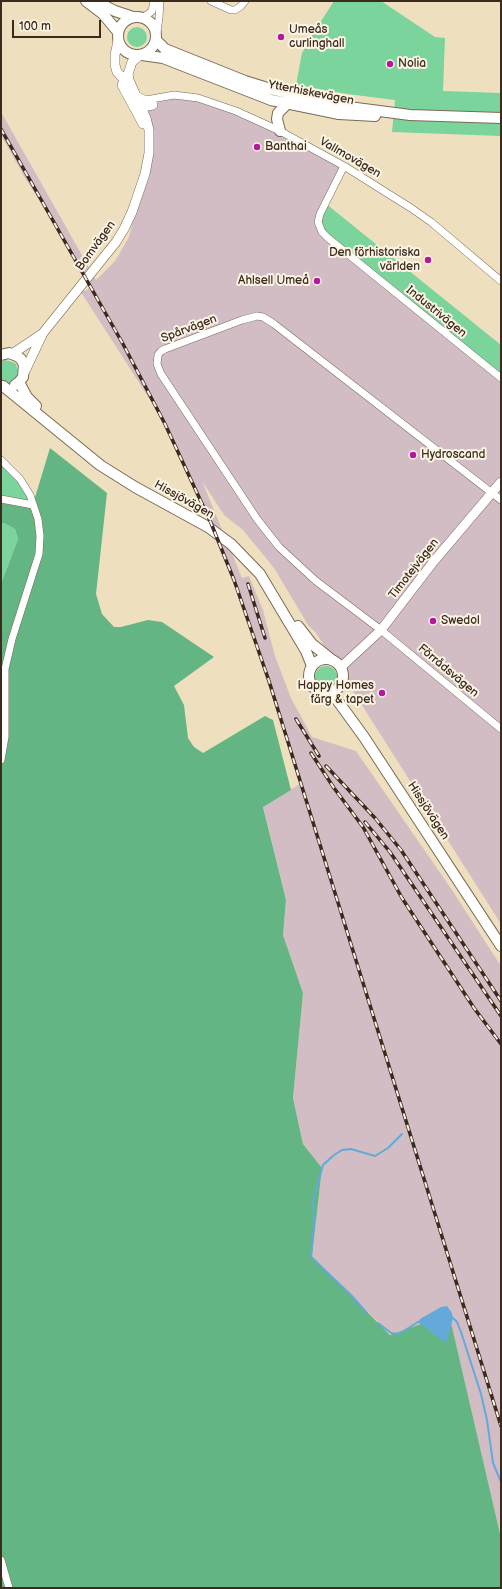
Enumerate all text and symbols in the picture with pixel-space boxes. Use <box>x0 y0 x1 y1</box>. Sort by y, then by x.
scale bar <box>14 12 103 38</box>
text: 100 m <box>19 19 51 34</box>
place label: Umeås curlinghall <box>289 23 344 51</box>
marker: Umeås curlinghall <box>276 32 286 42</box>
place label: Nolia <box>398 57 426 71</box>
marker: Nolia <box>385 59 395 69</box>
street label: Ytterhiskevägen <box>267 78 355 108</box>
street label: Vallmovägen <box>317 135 383 181</box>
place label: Banthai <box>265 140 307 154</box>
marker: Banthai <box>252 142 262 152</box>
street label: Bomvägen <box>73 218 119 274</box>
place label: Den förhistoriska världen <box>329 246 420 274</box>
marker: Den förhistoriska världen <box>423 255 433 265</box>
place label: Ahlsell Umeå <box>238 274 309 288</box>
marker: Ahlsell Umeå <box>312 276 322 286</box>
street label: Industrivägen <box>403 283 469 341</box>
street label: Spårvägen <box>159 312 219 346</box>
place label: Hydroscand <box>421 448 485 462</box>
marker: Hydroscand <box>408 450 418 460</box>
street label: Hissjövägen <box>152 478 216 522</box>
street label: Timotejvägen <box>386 536 442 602</box>
place label: Swedol <box>441 614 480 628</box>
marker: Swedol <box>428 616 438 626</box>
street label: Förrådsvägen <box>415 641 481 701</box>
place label: Happy Homes färg & tapet <box>297 679 374 707</box>
marker: Happy Homes färg & tapet <box>377 688 387 698</box>
street label: Hissjövägen <box>404 779 452 843</box>

